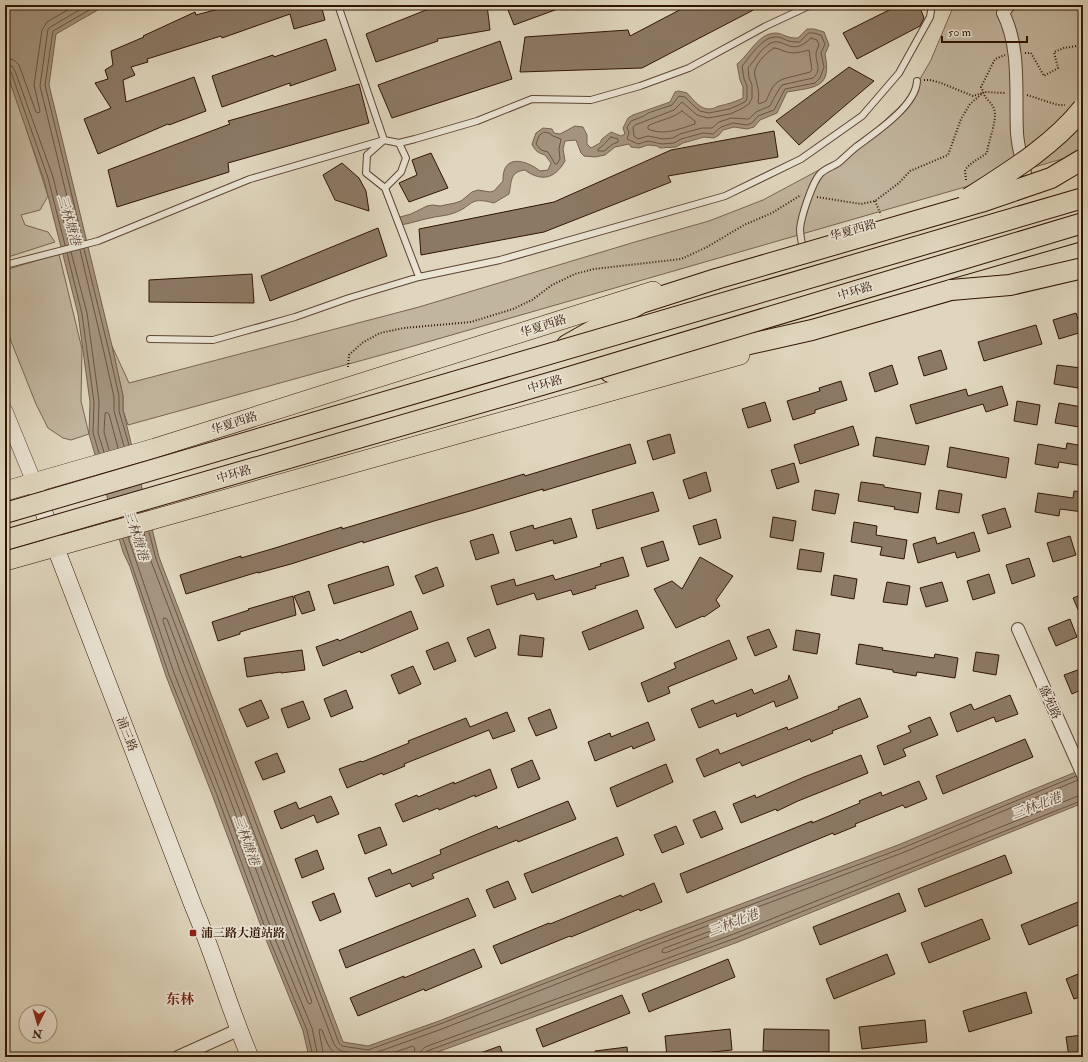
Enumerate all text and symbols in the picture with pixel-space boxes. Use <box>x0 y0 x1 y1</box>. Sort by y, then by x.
scale bar <box>942 18 1027 44</box>
text: 50 m <box>948 25 972 40</box>
water label: 三林塘港 <box>54 193 84 249</box>
street label: 华夏西路 <box>828 217 878 244</box>
street label: 中环路 <box>836 279 875 304</box>
street label: 华夏西路 <box>518 312 568 341</box>
street label: 中环路 <box>526 372 565 397</box>
street label: 华夏西路 <box>209 409 259 438</box>
street label: 中环路 <box>215 462 254 487</box>
water label: 三林塘港 <box>120 508 152 564</box>
street label: 盛苑路 <box>1035 683 1064 722</box>
street label: 浦三路 <box>113 715 140 754</box>
water label: 三林北港 <box>1009 788 1065 823</box>
water label: 三林塘港 <box>230 813 263 869</box>
water label: 三林北港 <box>706 905 762 940</box>
place label: 浦三路大道站路 <box>201 926 285 941</box>
marker: 浦三路大道站路 <box>188 928 198 938</box>
district label: 东林 <box>166 991 194 1008</box>
north arrow <box>18 1004 58 1044</box>
text: N <box>31 1026 44 1040</box>

